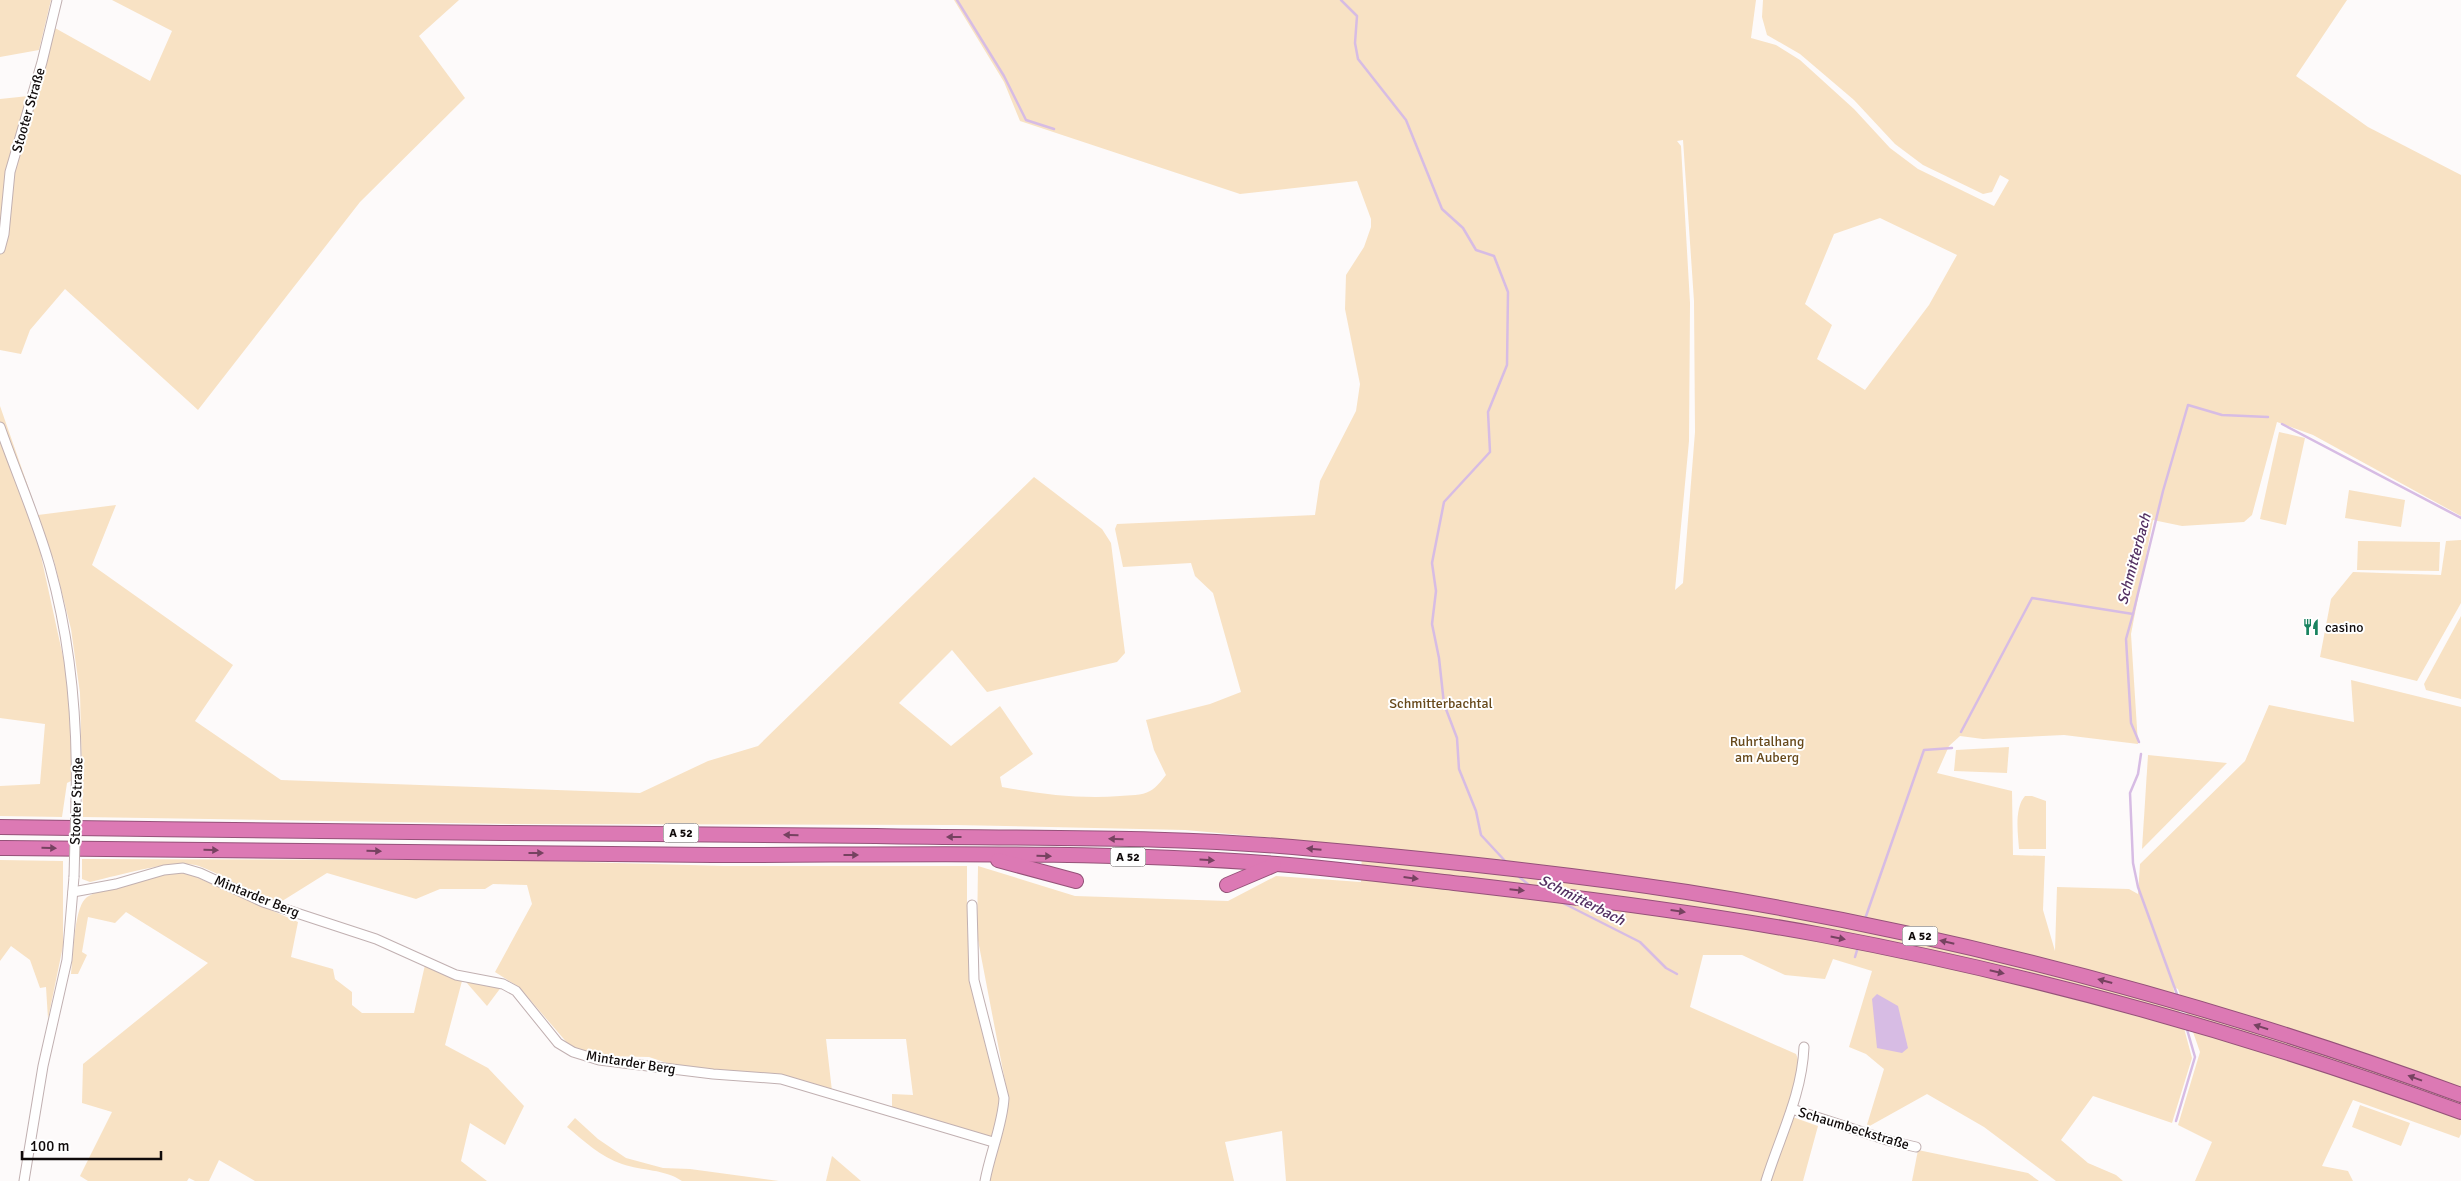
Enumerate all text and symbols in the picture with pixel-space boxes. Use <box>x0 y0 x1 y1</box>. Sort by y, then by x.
street label: Stooter Straße <box>8 66 49 155</box>
water label: Schmitterbach <box>2113 511 2155 607</box>
restaurant icon: casino <box>2301 617 2321 637</box>
place label: casino <box>2325 619 2364 636</box>
park label: Schmitterbachtal <box>1389 695 1493 712</box>
park label: Ruhrtalhang am Auberg <box>1730 733 1804 766</box>
street label: Stooter Straße <box>66 757 87 845</box>
road number: A 52 <box>664 824 698 842</box>
one-way arrow <box>783 830 799 838</box>
one-way arrow <box>946 833 962 841</box>
one-way arrow <box>1108 835 1124 843</box>
one-way arrow <box>41 844 57 852</box>
one-way arrow <box>1305 845 1321 853</box>
one-way arrow <box>203 846 219 854</box>
one-way arrow <box>366 848 382 856</box>
road number: A 52 <box>1110 848 1146 866</box>
one-way arrow <box>528 849 544 857</box>
one-way arrow <box>843 851 859 859</box>
one-way arrow <box>1037 852 1053 860</box>
one-way arrow <box>1199 857 1215 865</box>
water label: Schmitterbach <box>1536 871 1629 930</box>
street label: Mintarder Berg <box>212 872 302 921</box>
one-way arrow <box>1403 874 1419 882</box>
one-way arrow <box>1509 886 1525 894</box>
one-way arrow <box>1671 907 1687 915</box>
road number: A 52 <box>1902 926 1938 946</box>
one-way arrow <box>1831 934 1846 942</box>
one-way arrow <box>1940 938 1955 946</box>
one-way arrow <box>1990 968 2005 976</box>
one-way arrow <box>2098 977 2113 985</box>
one-way arrow <box>2253 1023 2268 1031</box>
street label: Mintarder Berg <box>585 1047 677 1078</box>
one-way arrow <box>2407 1074 2422 1082</box>
street label: Schaumbeckstraße <box>1796 1104 1911 1153</box>
scale bar <box>22 1128 161 1160</box>
text: 100 m <box>30 1137 70 1155</box>

